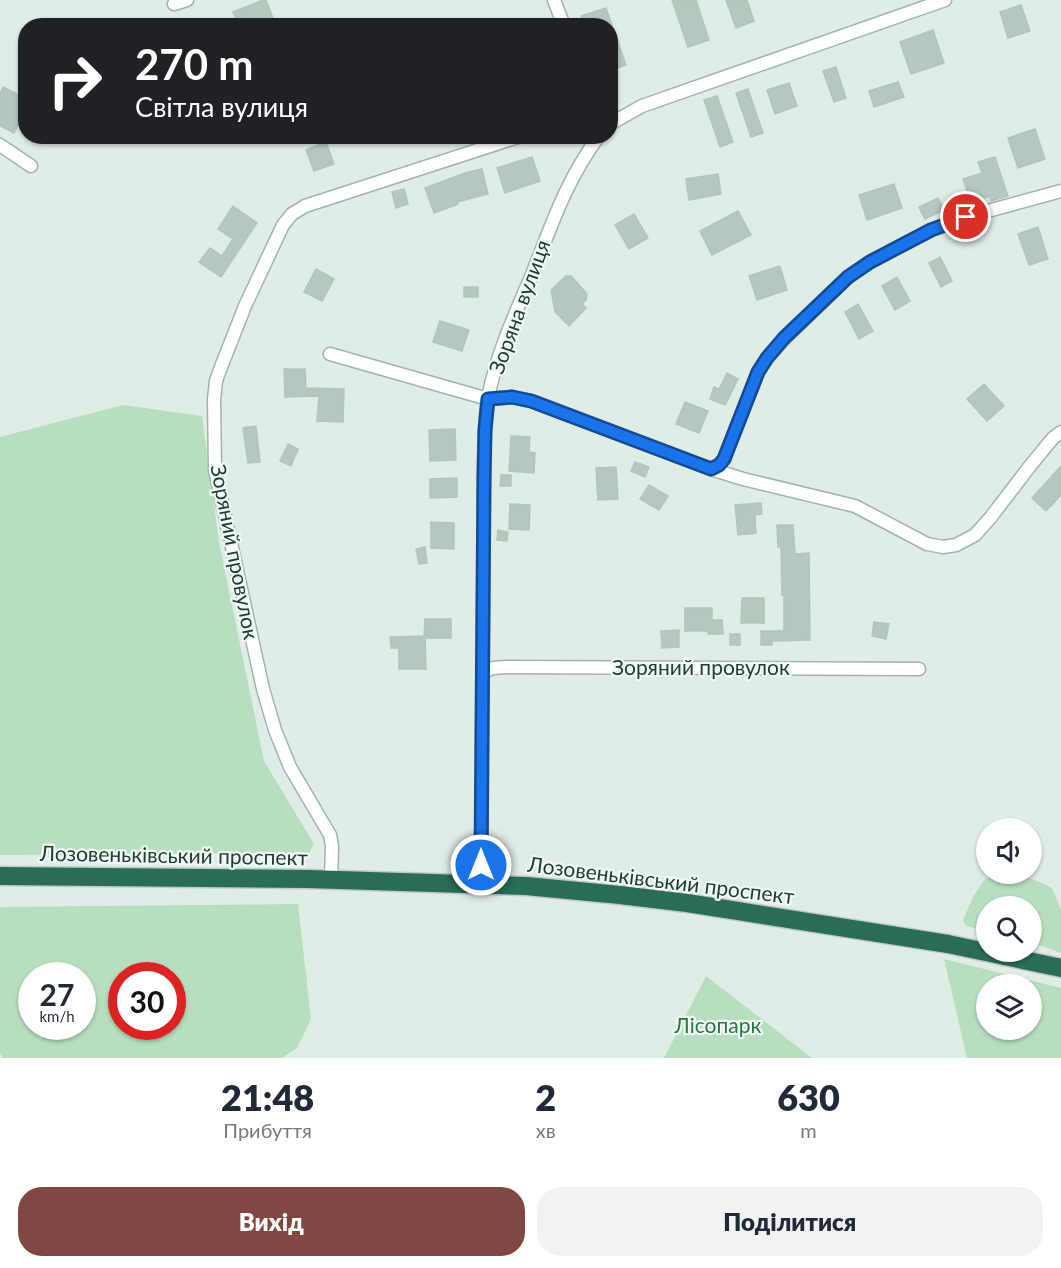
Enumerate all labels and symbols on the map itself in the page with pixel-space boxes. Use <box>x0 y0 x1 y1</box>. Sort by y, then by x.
pin <box>940 191 991 242</box>
street label: Зоряна вулиця <box>483 236 554 377</box>
street label: Зоряний провулок <box>206 462 265 641</box>
street label: Зоряний провулок <box>612 654 790 679</box>
position arrow <box>449 833 513 897</box>
street label: Лозовеньківський проспект <box>39 840 309 869</box>
street label: Лозовеньківський проспект <box>526 851 796 908</box>
speed limit sign: 30 <box>108 962 186 1040</box>
park label: Лісопарк <box>674 1012 762 1037</box>

